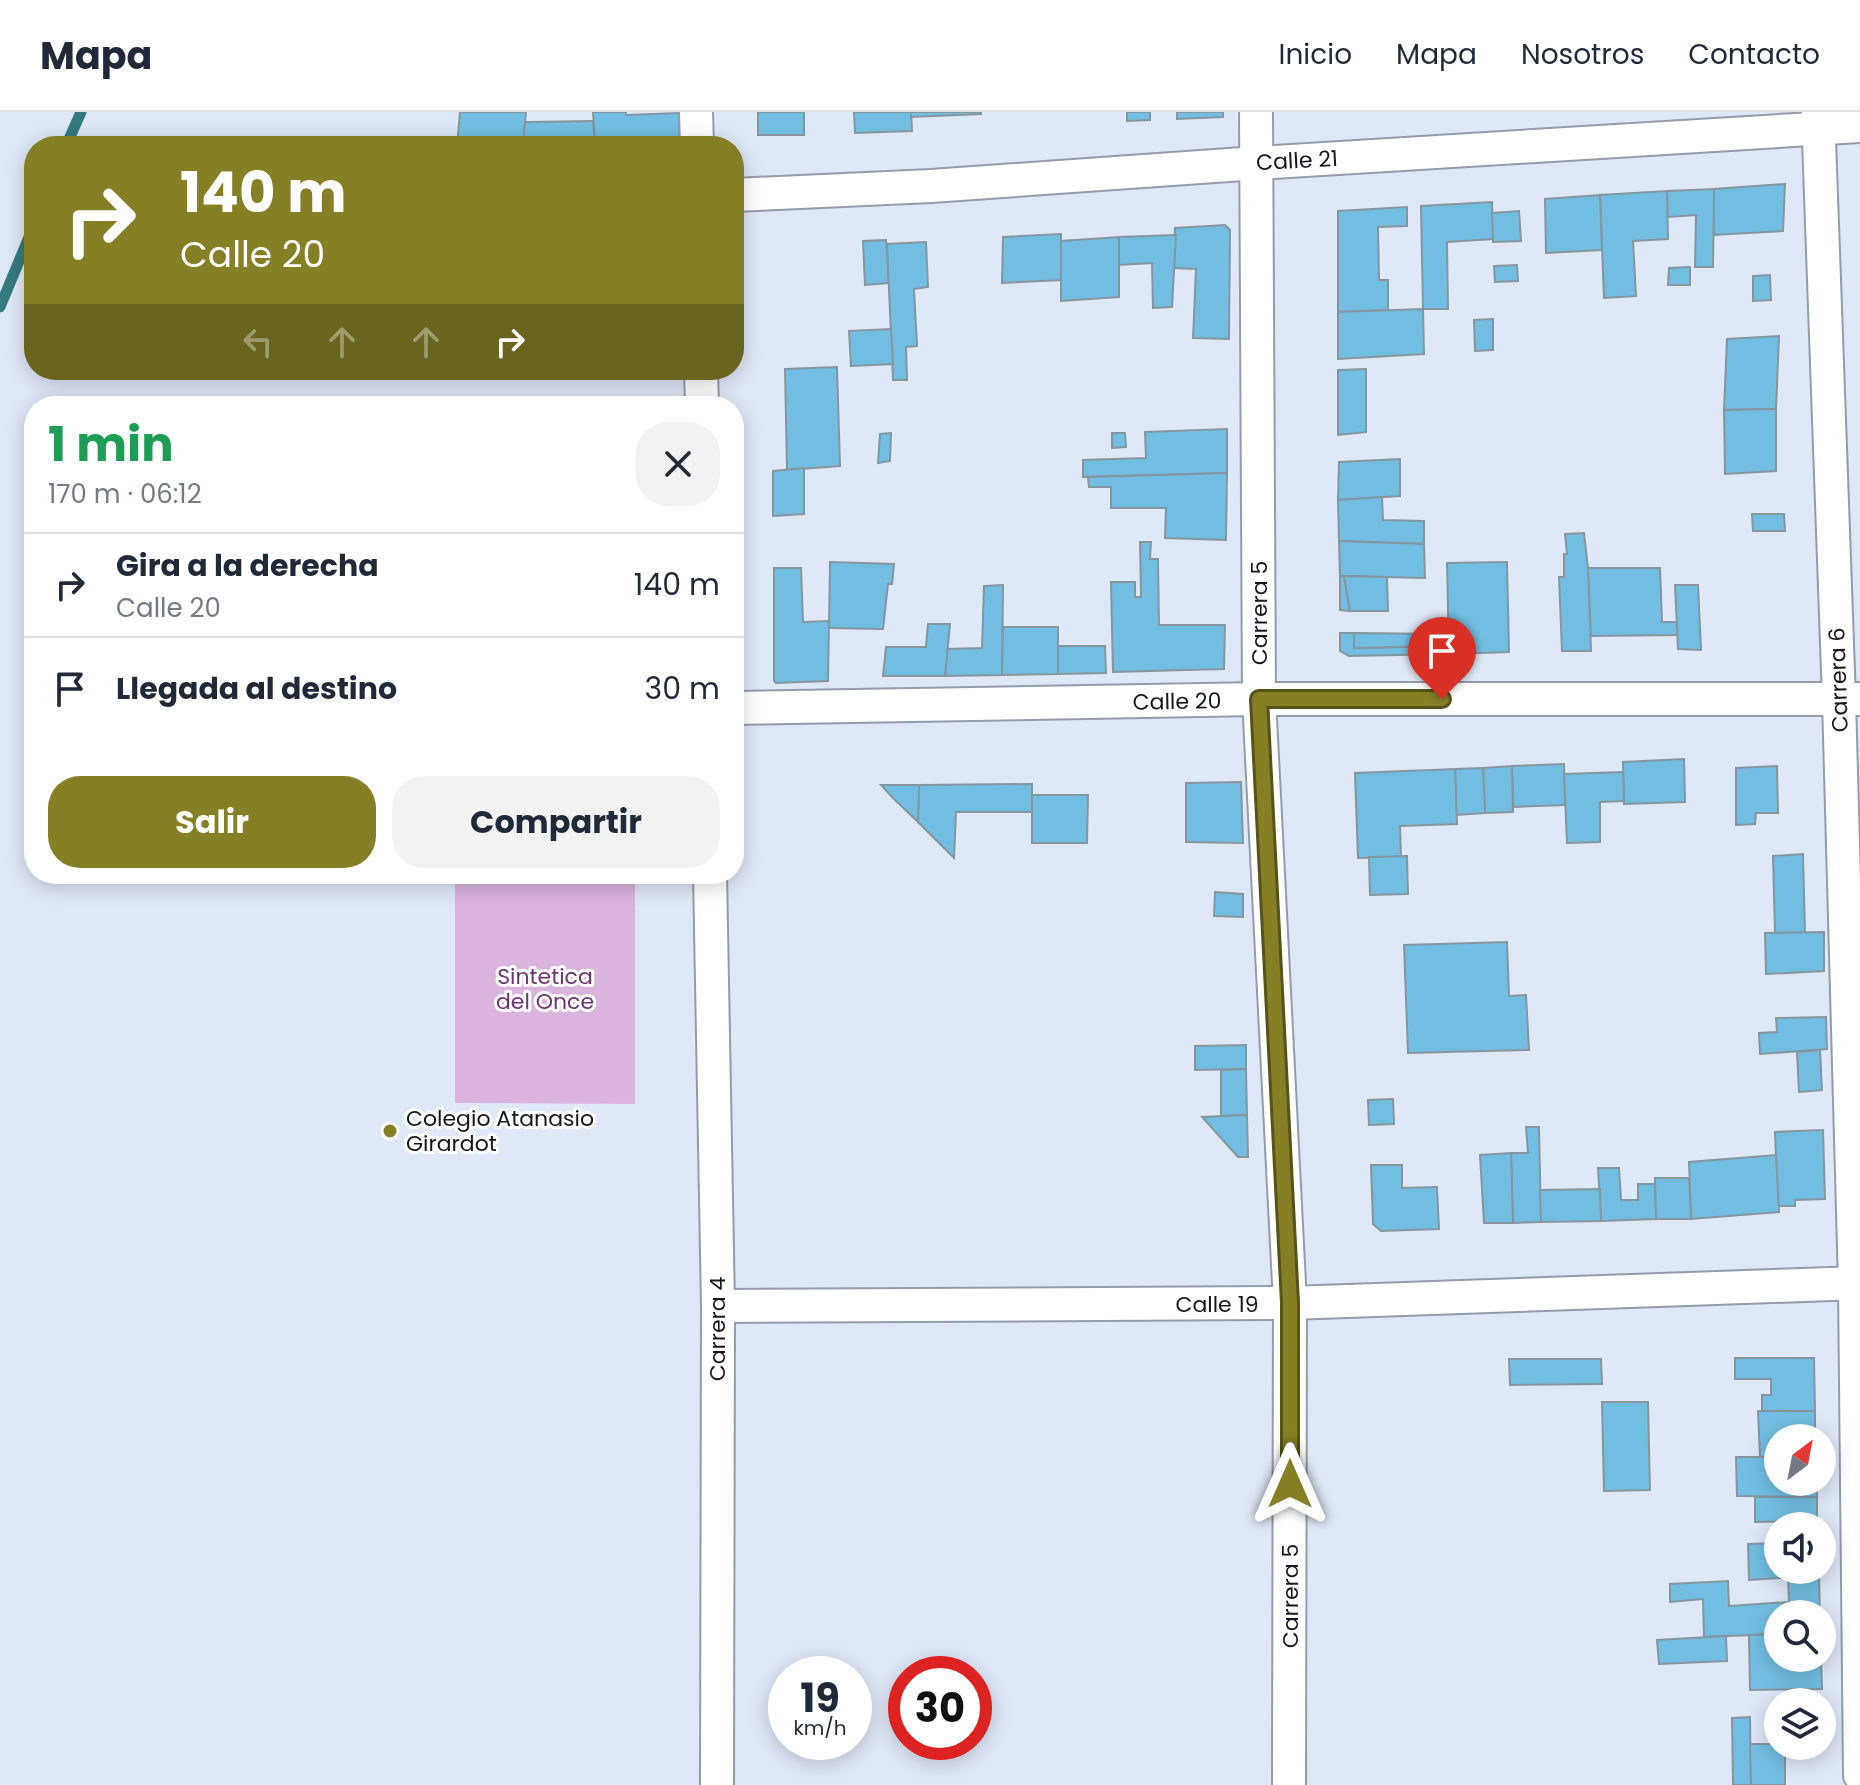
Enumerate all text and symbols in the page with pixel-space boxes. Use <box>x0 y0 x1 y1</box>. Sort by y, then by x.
text: Mapa <box>40 29 152 82</box>
text: Inicio <box>1279 35 1352 74</box>
text: Mapa <box>1396 35 1477 74</box>
text: Nosotros <box>1521 35 1644 74</box>
text: Contacto <box>1688 35 1820 74</box>
street label: Calle 21 <box>1255 143 1339 178</box>
text: 140 m <box>180 153 347 232</box>
icon: right <box>48 168 152 272</box>
text: Calle 20 <box>180 229 325 280</box>
icon: left <box>236 320 280 364</box>
icon: ahead <box>320 320 364 364</box>
icon: ahead <box>404 320 448 364</box>
icon: right <box>488 320 532 364</box>
text: 1 min <box>48 411 174 478</box>
button: close <box>636 422 720 506</box>
text: 170 m · 06:12 <box>48 476 202 512</box>
text: Gira a la derecha <box>116 544 379 587</box>
street label: Carrera 5 <box>1244 561 1275 665</box>
icon: right <box>48 563 92 607</box>
text: 140 m <box>634 563 720 606</box>
text: Calle 20 <box>116 590 221 626</box>
pin <box>1408 617 1476 699</box>
street label: Carrera 6 <box>1821 627 1856 733</box>
icon: arrive <box>1420 629 1464 673</box>
icon: arrive <box>48 667 92 711</box>
text: Llegada al destino <box>116 667 397 710</box>
text: 30 m <box>645 667 720 710</box>
street label: Calle 20 <box>1132 685 1222 718</box>
button: Salir <box>48 776 376 868</box>
button: Compartir <box>392 776 720 868</box>
park label: Sintetica del Once <box>496 961 594 1017</box>
place label: Colegio Atanasio Girardot <box>406 1103 594 1159</box>
marker: Colegio Atanasio Girardot <box>381 1122 399 1140</box>
street label: Carrera 4 <box>702 1276 733 1381</box>
street label: Calle 19 <box>1175 1289 1259 1320</box>
north arrow <box>1764 1424 1836 1496</box>
map controls <box>1764 1424 1836 1760</box>
position arrow <box>1248 1442 1332 1526</box>
button: sound <box>1764 1512 1836 1584</box>
street label: Carrera 5 <box>1275 1544 1306 1648</box>
button: search <box>1764 1600 1836 1672</box>
speed limit sign: 30 <box>888 1656 992 1760</box>
text: 19 <box>800 1670 840 1726</box>
button: layers <box>1764 1688 1836 1760</box>
text: km/h <box>793 1714 847 1742</box>

